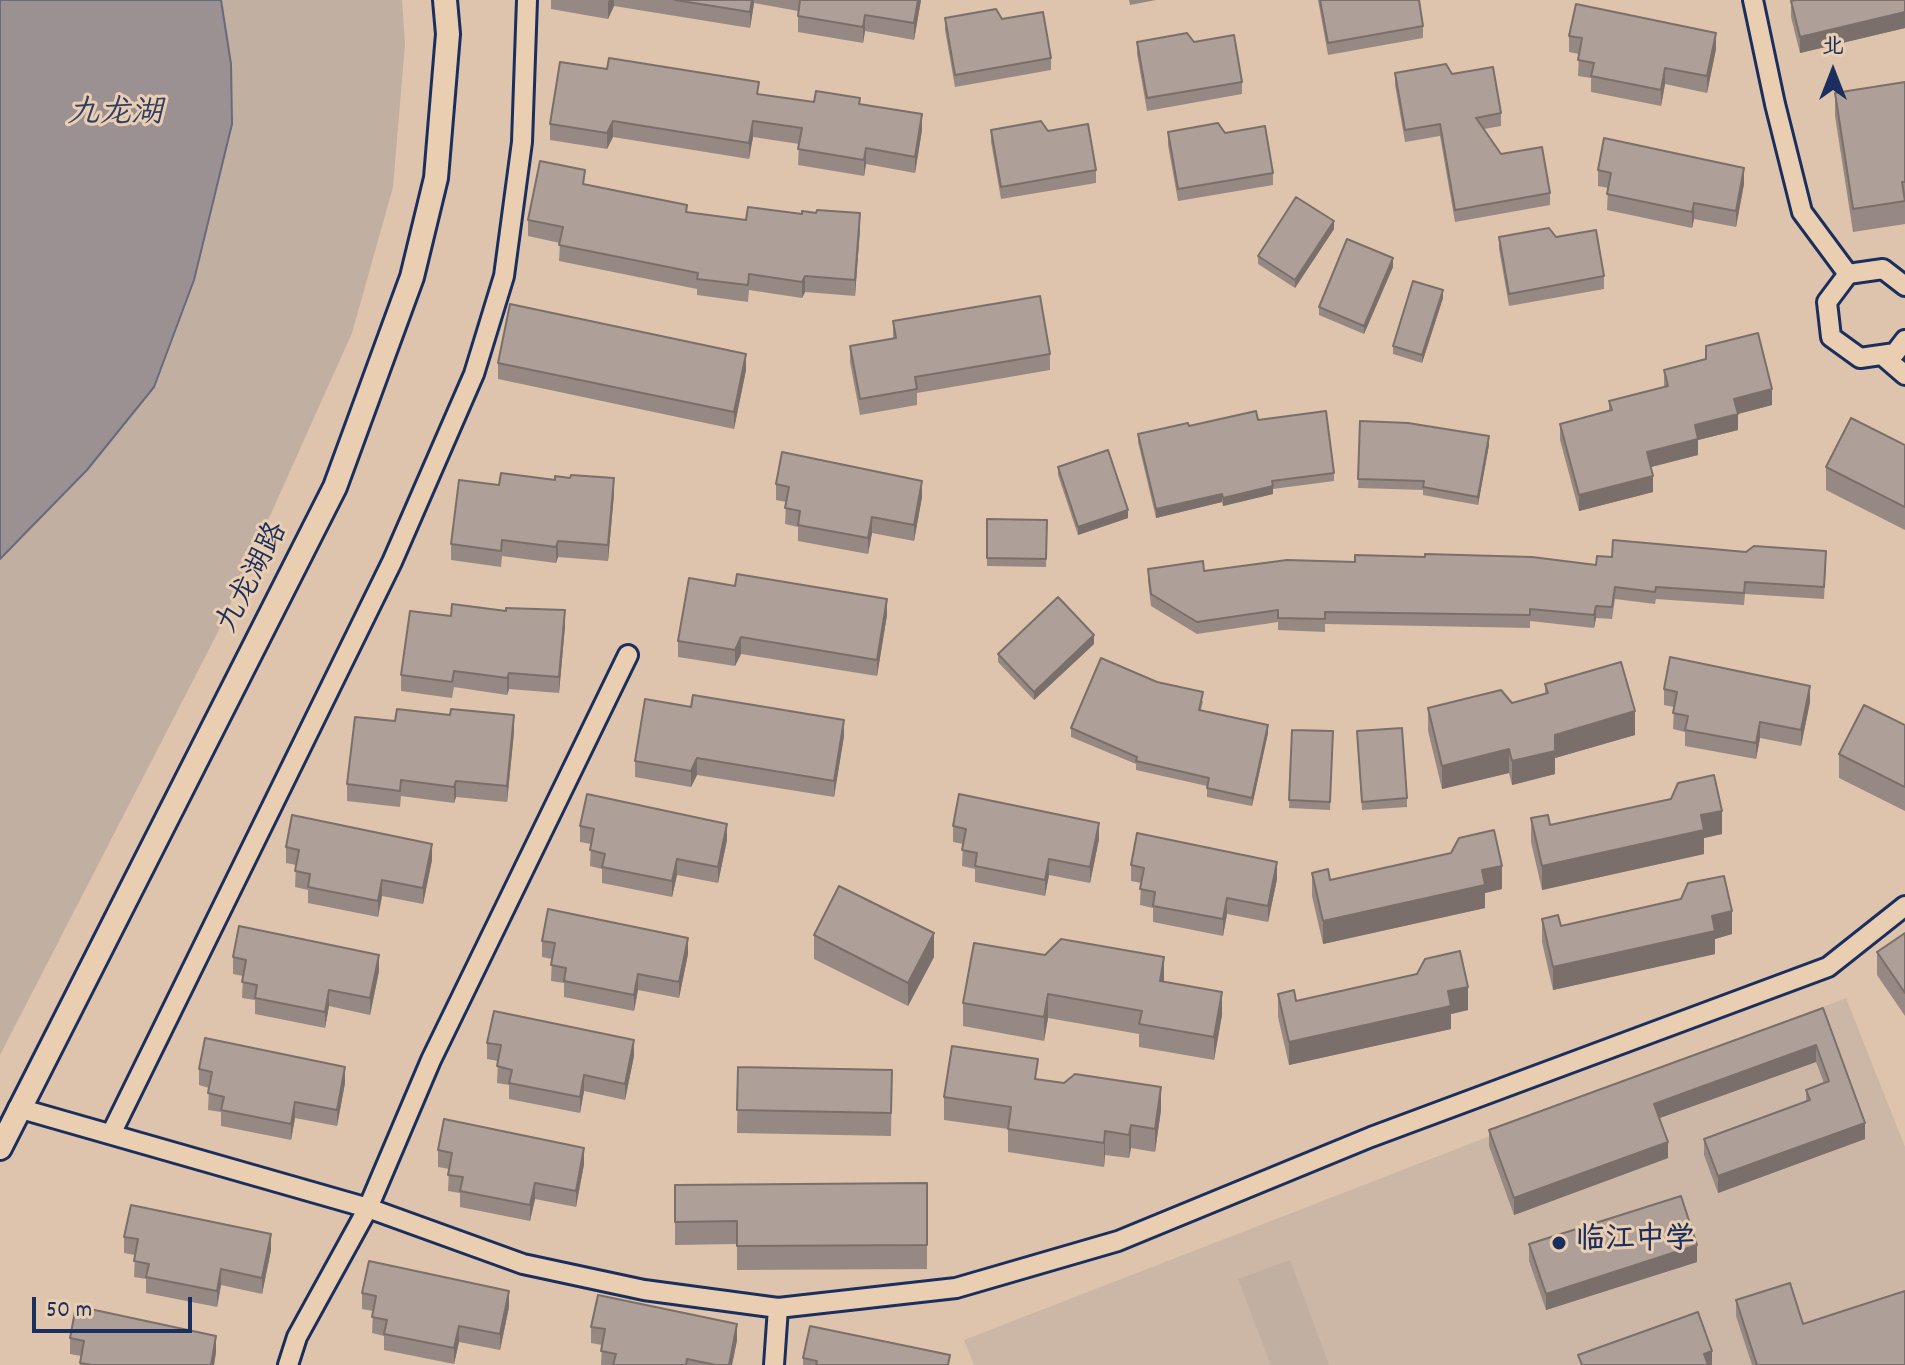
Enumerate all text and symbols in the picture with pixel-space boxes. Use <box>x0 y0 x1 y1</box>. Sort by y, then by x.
north arrow <box>1793 32 1873 112</box>
text: 北 <box>1822 32 1844 63</box>
water label: 九龙湖 <box>67 98 163 136</box>
street label: 九龙湖路 <box>212 517 298 641</box>
place label: 临江中学 <box>1575 1225 1695 1261</box>
marker: 临江中学 <box>1550 1234 1568 1252</box>
scale bar <box>36 1281 196 1331</box>
text: 50 m <box>46 1294 92 1328</box>

